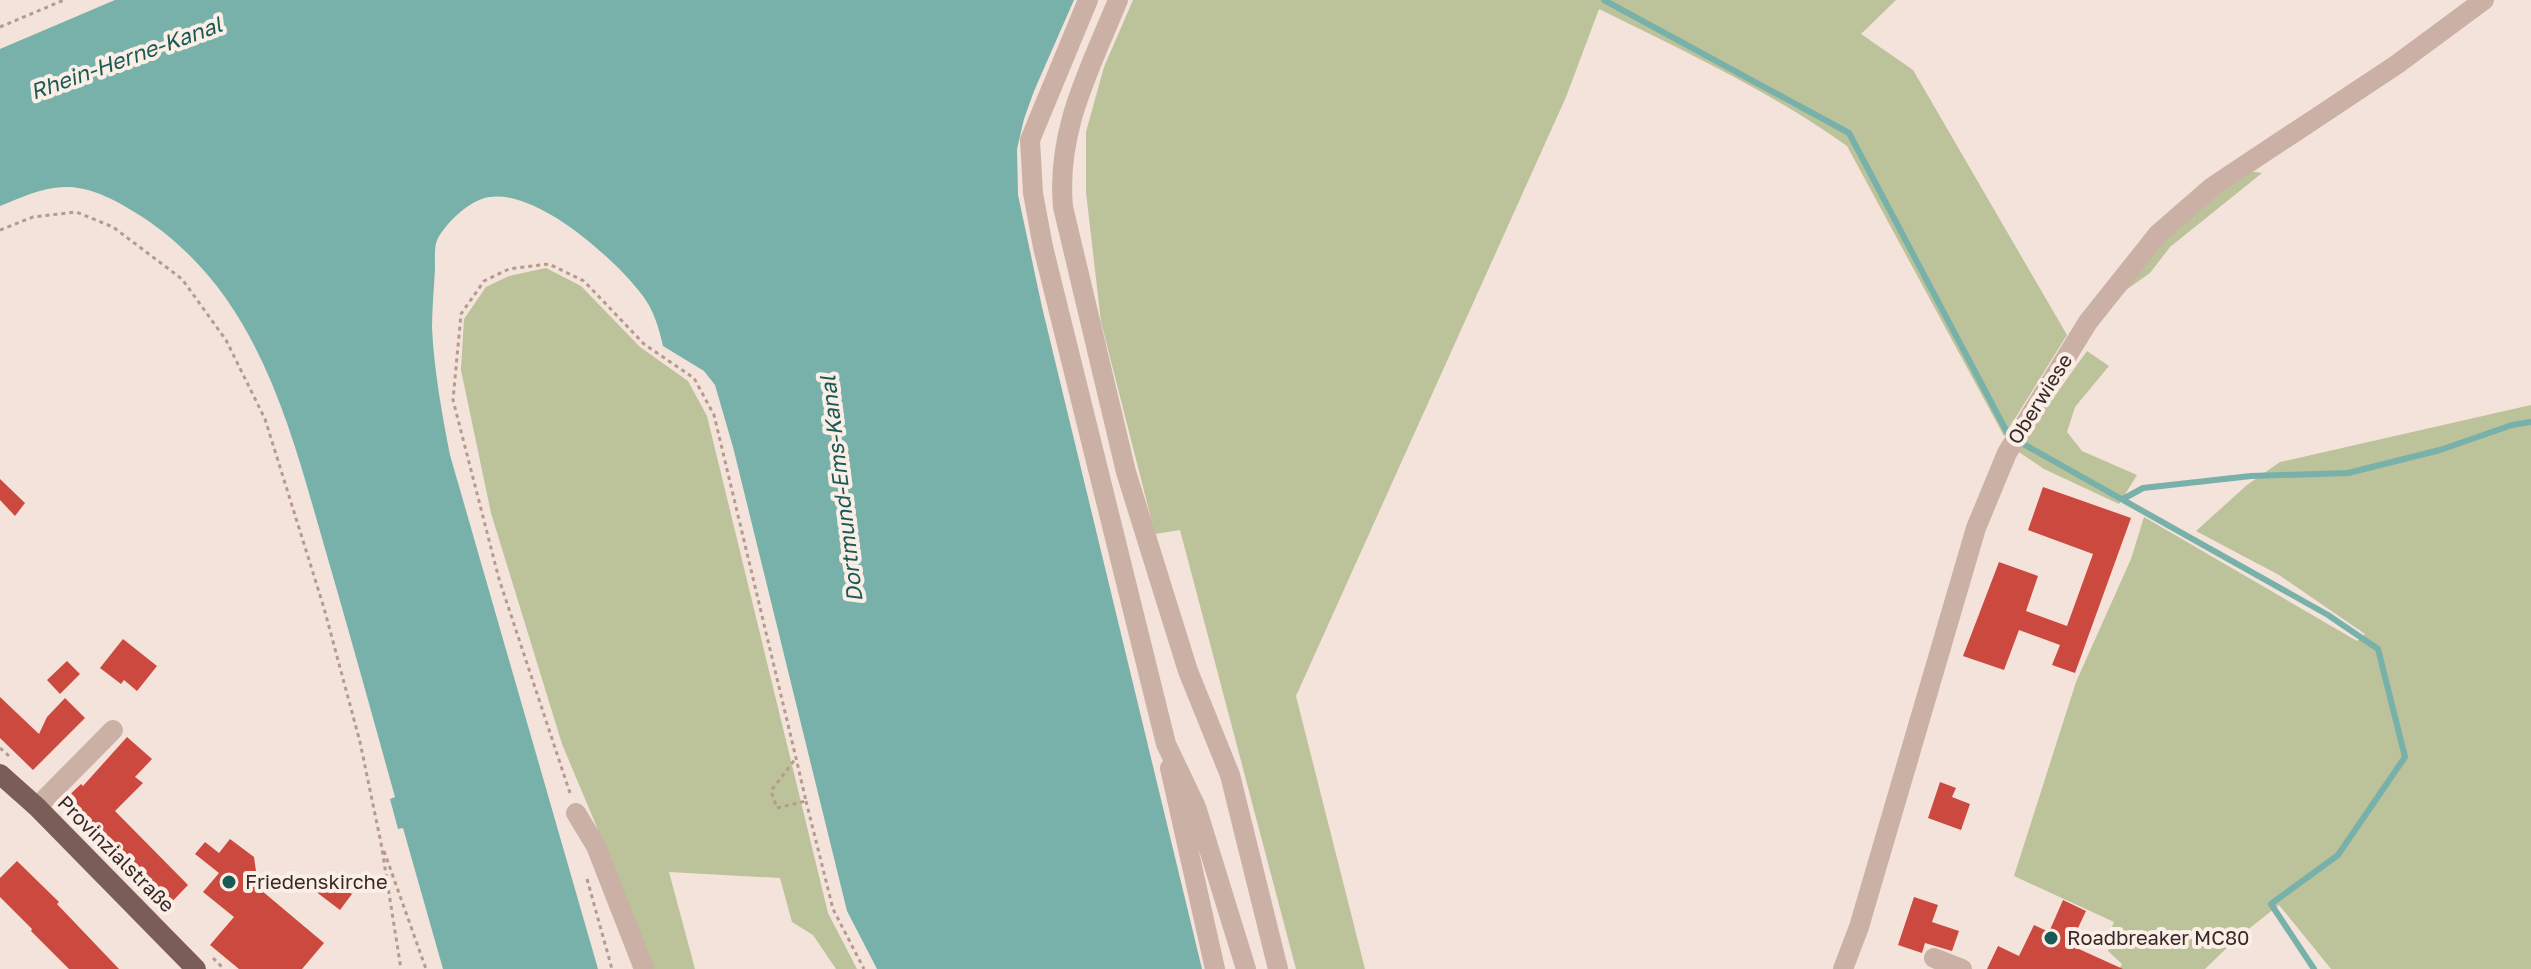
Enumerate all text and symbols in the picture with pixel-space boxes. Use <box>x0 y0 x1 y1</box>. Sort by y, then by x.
water label: Rhein-Herne-Kanal <box>26 10 226 105</box>
street label: Oberwiese <box>2002 349 2076 448</box>
water label: Dortmund-Ems-Kanal <box>813 373 868 604</box>
street label: Provinzialstraße <box>53 790 180 917</box>
place label: Friedenskirche <box>245 869 388 893</box>
marker: Friedenskirche <box>220 873 238 891</box>
place label: Roadbreaker MC80 <box>2067 925 2250 949</box>
marker: Roadbreaker MC80 <box>2042 929 2060 947</box>

